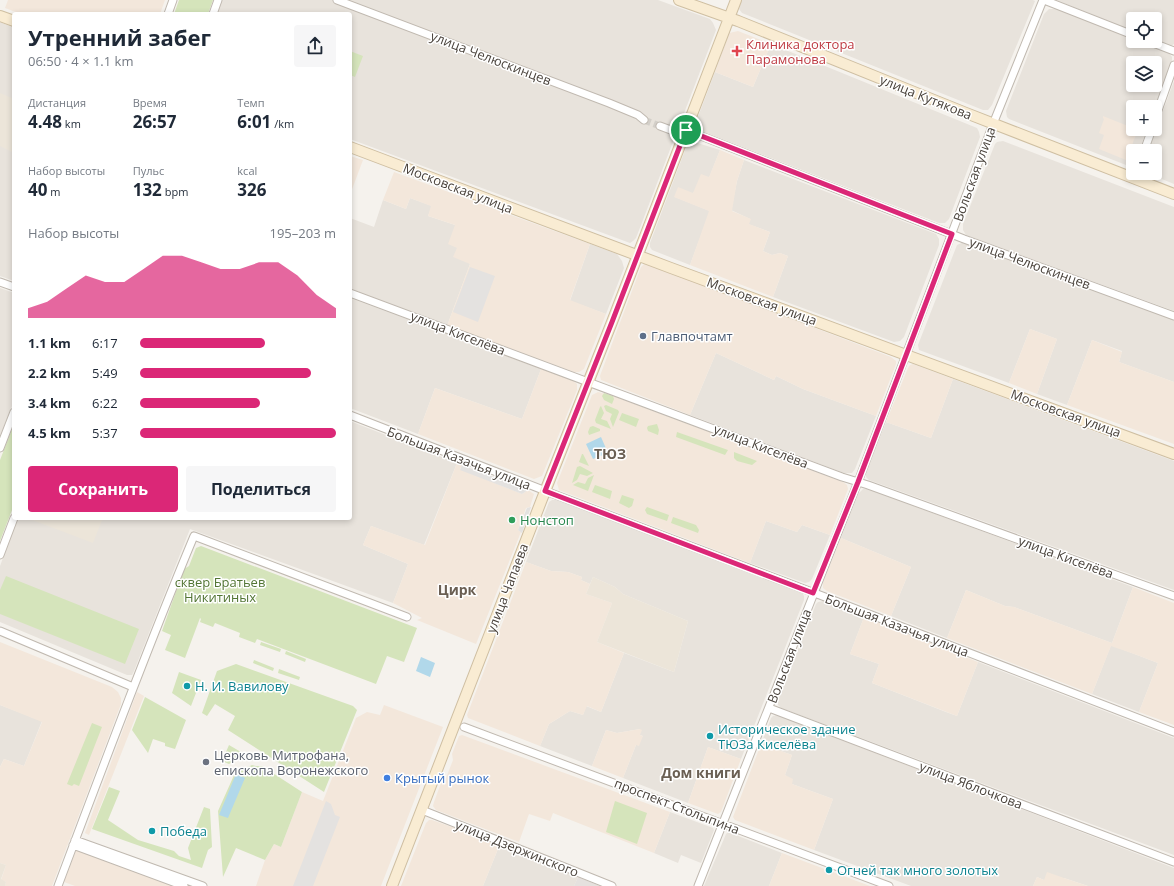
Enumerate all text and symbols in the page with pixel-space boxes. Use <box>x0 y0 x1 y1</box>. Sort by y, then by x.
map controls <box>1126 12 1162 180</box>
button: locate <box>1126 12 1162 48</box>
text: Утренний забег <box>28 22 211 52</box>
button: share <box>294 25 336 67</box>
street label: улица Челюскинцев <box>428 27 554 89</box>
place label: Клиника доктора Парамонова <box>746 35 855 68</box>
marker: Клиника доктора Парамонова <box>731 45 743 57</box>
text: 06:50 · 4 × 1.1 km <box>28 52 133 70</box>
button: layers <box>1126 56 1162 92</box>
street label: улица Кутякова <box>877 70 975 124</box>
text: Дистанция <box>28 95 86 110</box>
text: Время <box>133 95 167 110</box>
text: Темп <box>237 95 264 110</box>
button: + <box>1126 100 1162 136</box>
text: 4.48 <box>28 110 62 133</box>
text: 26:57 <box>133 110 176 133</box>
text: 6:01 <box>237 110 271 133</box>
pin <box>669 113 703 147</box>
text: km <box>62 116 81 131</box>
text: /km <box>271 116 294 131</box>
icon: arrive <box>675 119 697 141</box>
street label: Вольская улица <box>949 124 999 224</box>
button: − <box>1126 144 1162 180</box>
street label: Московская улица <box>401 159 515 217</box>
text: Набор высоты <box>28 163 105 178</box>
text: Пульс <box>133 163 164 178</box>
text: kcal <box>237 163 257 178</box>
text: 40 <box>28 178 47 201</box>
text: 132 <box>133 178 162 201</box>
text: 326 <box>237 178 267 201</box>
text: m <box>47 184 61 199</box>
text: bpm <box>162 184 188 199</box>
text: Набор высоты <box>28 224 119 242</box>
text: 195–203 m <box>269 224 336 242</box>
street label: улица Челюскинцев <box>967 233 1093 293</box>
street label: Московская улица <box>704 273 820 329</box>
street label: улица Киселёва <box>408 307 508 359</box>
place label: Главпочтамт <box>651 327 733 345</box>
marker: Главпочтамт <box>638 331 648 341</box>
text: 1.1 km <box>28 334 71 352</box>
text: 6:17 <box>92 334 118 352</box>
text: 2.2 km <box>28 364 71 382</box>
text: 5:49 <box>92 364 118 382</box>
street label: Московская улица <box>1008 385 1124 441</box>
text: 3.4 km <box>28 394 71 412</box>
text: 6:22 <box>92 394 118 412</box>
street label: улица Киселёва <box>711 420 811 472</box>
street label: Большая Казачья улица <box>385 422 533 494</box>
text: 4.5 km <box>28 424 71 442</box>
text: 5:37 <box>92 424 118 442</box>
district label: ТЮЗ <box>594 444 626 463</box>
button: Сохранить <box>28 466 178 512</box>
button: Поделиться <box>186 466 336 512</box>
place label: Нонстоп <box>520 511 574 529</box>
marker: Нонстоп <box>507 515 517 525</box>
street label: улица Киселёва <box>1016 531 1116 583</box>
street label: улица Чапаева <box>482 541 532 635</box>
park label: сквер Братьев Никитиных <box>175 573 265 606</box>
district label: Цирк <box>438 580 477 599</box>
street label: Большая Казачья улица <box>823 589 971 661</box>
street label: Вольская улица <box>763 606 815 706</box>
place label: Н. И. Вавилову <box>195 677 289 695</box>
marker: Н. И. Вавилову <box>182 681 192 691</box>
place label: Историческое здание ТЮЗа Киселёва <box>718 720 856 753</box>
marker: Историческое здание ТЮЗа Киселёва <box>705 731 715 741</box>
place label: Церковь Митрофана, епископа Воронежского <box>214 746 368 779</box>
marker: Церковь Митрофана, епископа Воронежского <box>201 757 211 767</box>
street label: улица Яблочкова <box>917 757 1025 813</box>
district label: Дом книги <box>661 763 741 782</box>
place label: Крытый рынок <box>395 769 490 787</box>
marker: Крытый рынок <box>382 773 392 783</box>
street label: проспект Столыпина <box>612 774 742 838</box>
street label: улица Дзержинского <box>453 815 582 881</box>
place label: Победа <box>160 822 207 840</box>
marker: Победа <box>147 826 157 836</box>
place label: Огней так много золотых <box>837 861 998 879</box>
marker: Огней так много золотых <box>824 865 834 875</box>

